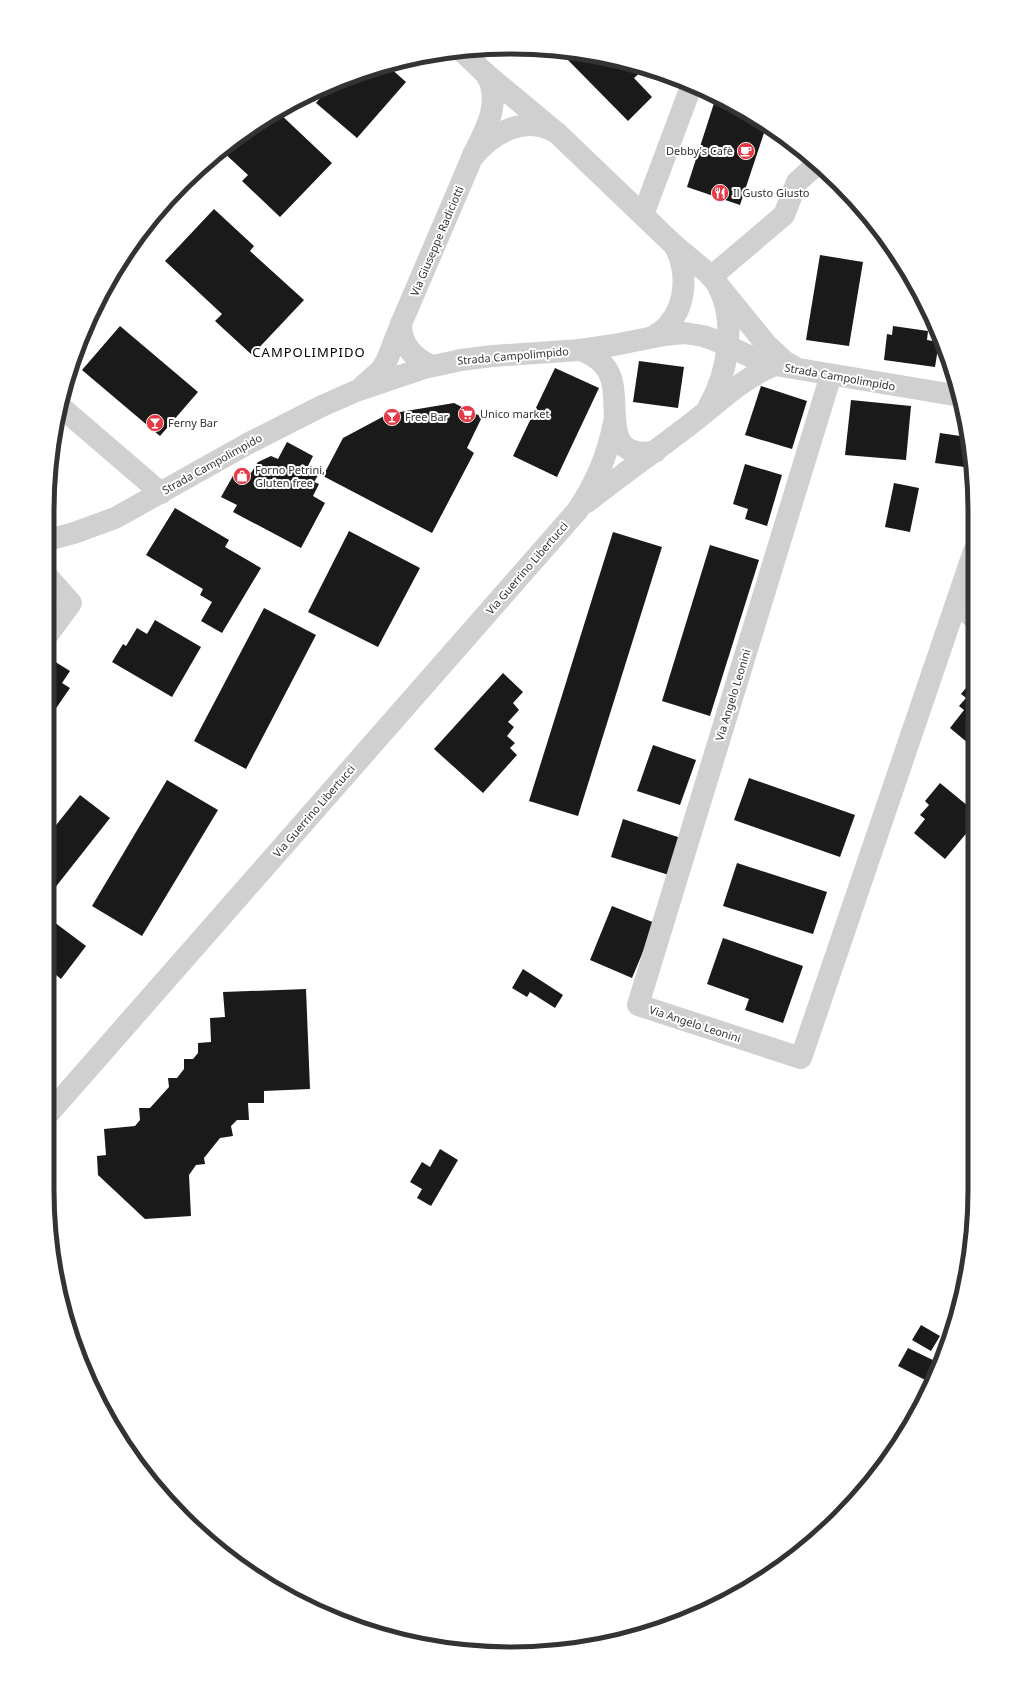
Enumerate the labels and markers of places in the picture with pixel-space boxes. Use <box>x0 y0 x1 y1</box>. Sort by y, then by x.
cafe icon: Debby's Cafè <box>736 141 756 161</box>
place label: Debby's Cafè <box>666 143 733 158</box>
restaurant icon: Il Gusto Giusto <box>710 183 730 203</box>
place label: Il Gusto Giusto <box>733 185 810 200</box>
supermarket icon: Unico market <box>457 404 477 424</box>
place label: Unico market <box>480 406 550 421</box>
bar icon: Free Bar <box>382 407 402 427</box>
place label: Free Bar <box>405 409 449 424</box>
bar icon: Ferny Bar <box>145 413 165 433</box>
place label: Ferny Bar <box>168 415 218 430</box>
place label: Forno Petrini, Gluten free <box>255 462 325 490</box>
shop icon: Forno Petrini, Gluten free <box>232 466 252 486</box>

